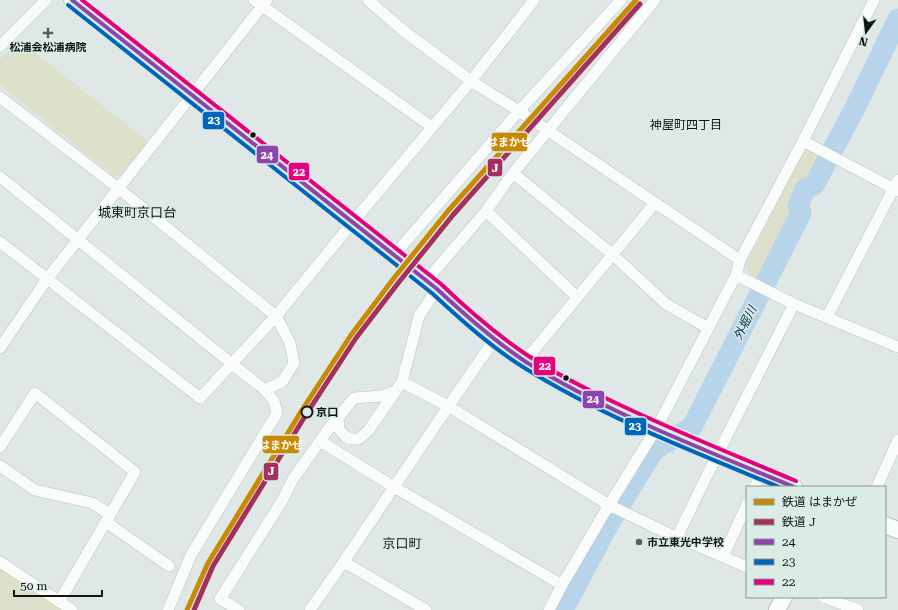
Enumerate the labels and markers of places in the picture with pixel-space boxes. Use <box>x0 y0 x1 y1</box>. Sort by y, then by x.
marker: 松浦会松浦病院 <box>42 27 54 39</box>
place label: 松浦会松浦病院 <box>10 41 87 54</box>
unlabelled marker <box>248 130 258 140</box>
unlabelled marker <box>561 373 571 383</box>
marker: 京口 <box>300 405 314 419</box>
place label: 京口 <box>316 406 338 419</box>
place label: 市立東光中学校 <box>647 536 724 549</box>
marker: 市立東光中学校 <box>634 537 644 547</box>

